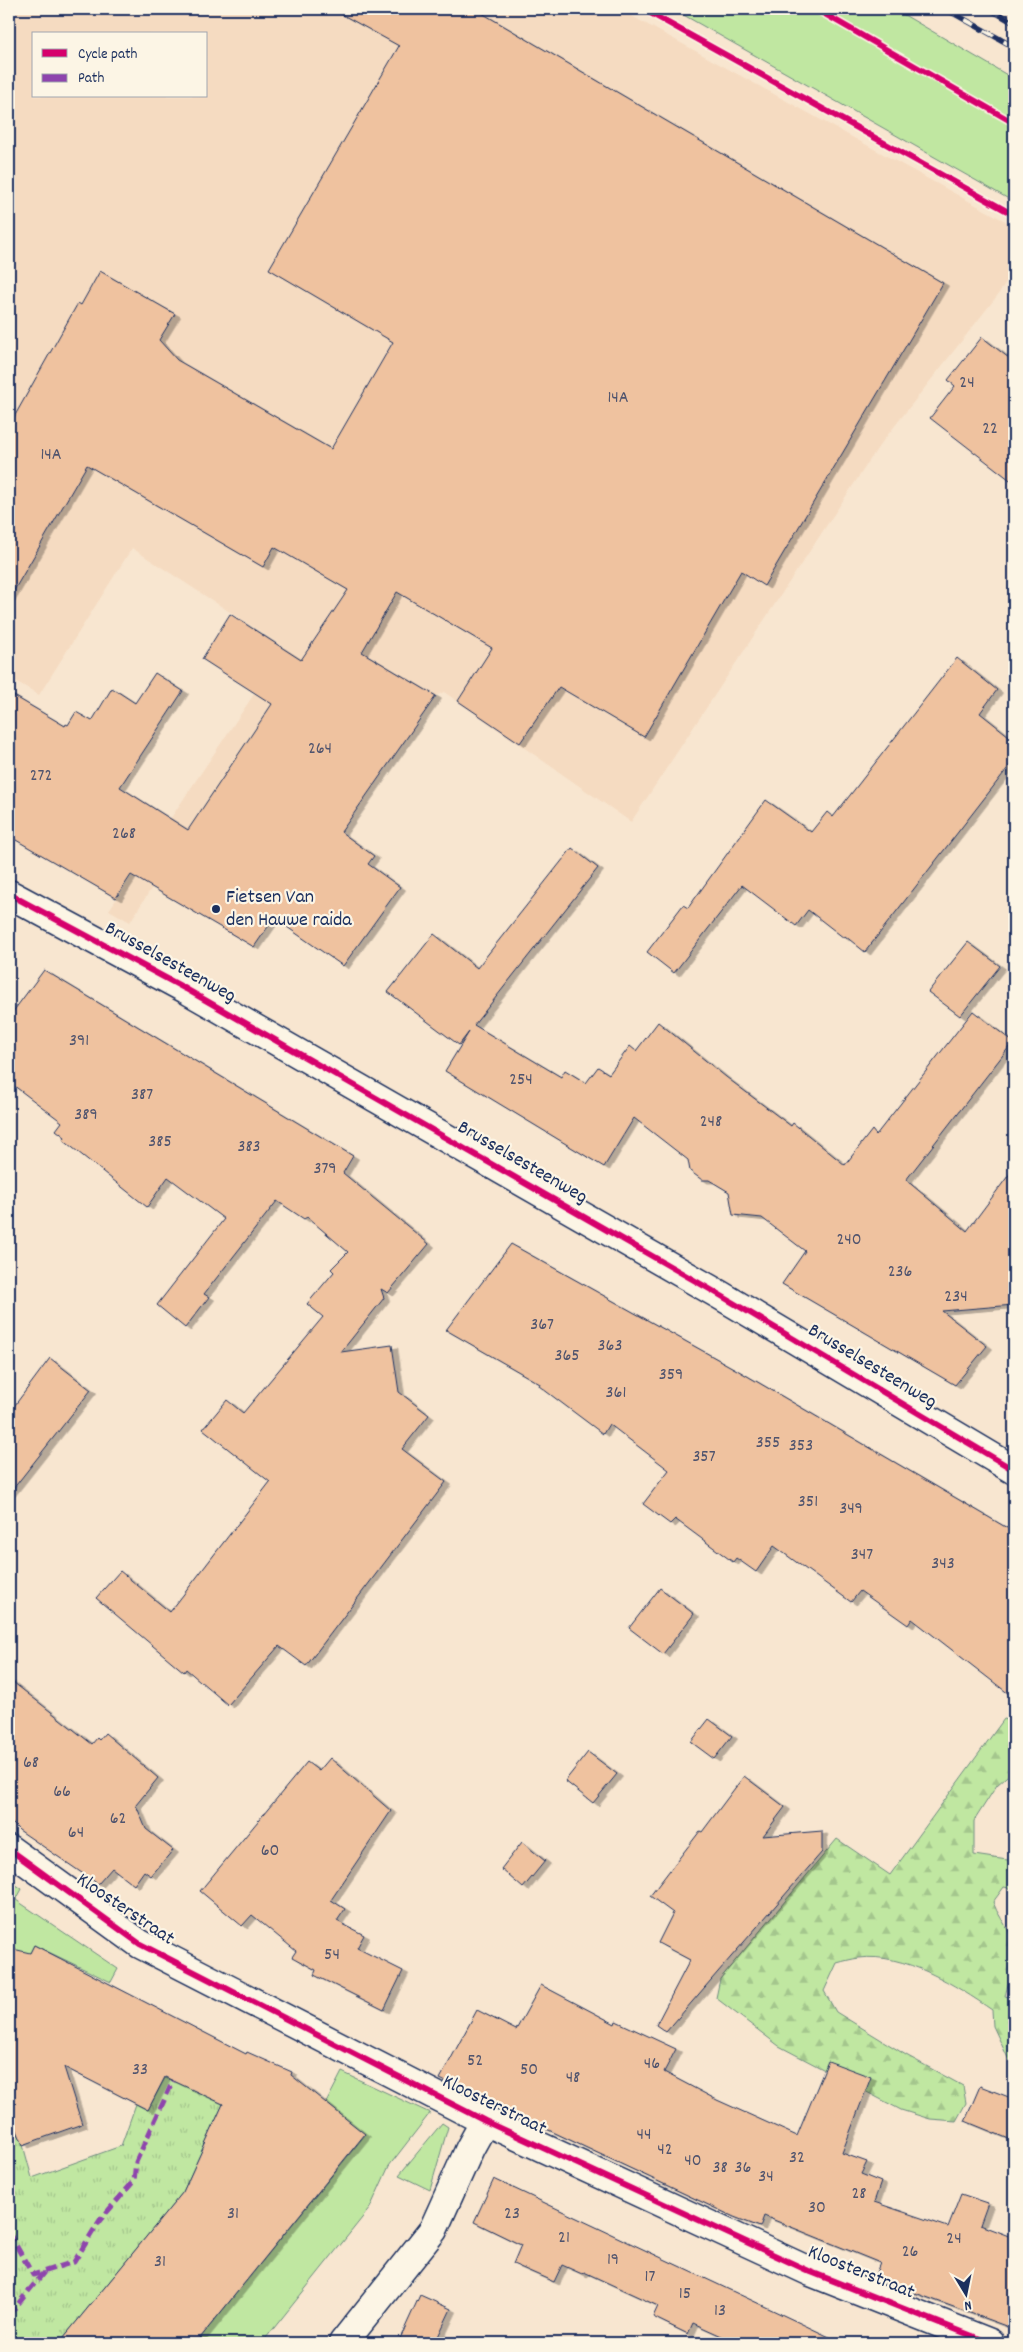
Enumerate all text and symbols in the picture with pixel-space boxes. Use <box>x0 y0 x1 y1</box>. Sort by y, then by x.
legend <box>32 32 208 98</box>
text: Cycle path <box>78 44 138 66</box>
text: Path <box>78 68 104 90</box>
house number: 24 <box>959 371 975 396</box>
house number: 14A <box>607 386 629 411</box>
house number: 22 <box>982 417 998 442</box>
house number: 14A <box>40 443 62 468</box>
house number: 264 <box>308 737 332 762</box>
house number: 272 <box>30 764 52 789</box>
house number: 268 <box>112 822 136 847</box>
place label: Fietsen Van den Hauwe raida <box>226 884 352 935</box>
marker: Fietsen Van den Hauwe raida <box>210 903 222 915</box>
street label: Brusselsesteenweg <box>99 915 241 1011</box>
house number: 391 <box>69 1029 89 1054</box>
house number: 254 <box>509 1068 533 1093</box>
house number: 387 <box>131 1083 153 1108</box>
house number: 389 <box>74 1103 98 1128</box>
house number: 248 <box>700 1110 722 1135</box>
street label: Brusselsesteenweg <box>452 1114 592 1212</box>
house number: 385 <box>148 1130 172 1155</box>
house number: 383 <box>237 1135 261 1160</box>
house number: 379 <box>313 1157 337 1182</box>
house number: 240 <box>836 1228 862 1253</box>
house number: 236 <box>888 1260 912 1285</box>
house number: 234 <box>944 1285 968 1310</box>
house number: 367 <box>530 1313 554 1338</box>
street label: Brusselsesteenweg <box>802 1317 942 1417</box>
house number: 363 <box>598 1334 622 1359</box>
house number: 365 <box>554 1344 580 1369</box>
house number: 359 <box>659 1363 683 1388</box>
house number: 361 <box>606 1381 626 1406</box>
house number: 355 <box>756 1431 780 1456</box>
house number: 353 <box>789 1434 813 1459</box>
house number: 357 <box>692 1445 716 1470</box>
house number: 351 <box>798 1490 818 1515</box>
house number: 349 <box>839 1497 863 1522</box>
house number: 347 <box>851 1543 873 1568</box>
house number: 343 <box>931 1552 955 1577</box>
house number: 68 <box>23 1751 39 1776</box>
house number: 66 <box>53 1780 71 1805</box>
house number: 62 <box>110 1807 126 1832</box>
house number: 64 <box>68 1821 84 1846</box>
house number: 60 <box>261 1839 279 1864</box>
street label: Kloosterstraat <box>70 1867 180 1953</box>
house number: 54 <box>324 1943 340 1968</box>
house number: 52 <box>467 2049 483 2074</box>
house number: 46 <box>644 2052 660 2077</box>
house number: 33 <box>132 2058 148 2083</box>
house number: 50 <box>520 2058 538 2083</box>
house number: 48 <box>566 2066 580 2091</box>
street label: Kloosterstraat <box>437 2069 551 2143</box>
house number: 44 <box>637 2123 651 2148</box>
house number: 42 <box>657 2138 673 2163</box>
house number: 32 <box>789 2146 805 2171</box>
house number: 40 <box>684 2149 702 2174</box>
house number: 38 <box>712 2156 728 2181</box>
house number: 36 <box>735 2156 751 2181</box>
house number: 34 <box>758 2165 774 2190</box>
house number: 28 <box>851 2182 867 2207</box>
house number: 30 <box>808 2196 826 2221</box>
house number: 31 <box>227 2202 239 2227</box>
house number: 23 <box>504 2202 520 2227</box>
house number: 21 <box>558 2226 570 2251</box>
house number: 24 <box>946 2227 962 2252</box>
street label: Kloosterstraat <box>803 2239 919 2307</box>
house number: 26 <box>902 2240 918 2265</box>
house number: 19 <box>607 2248 619 2273</box>
house number: 31 <box>154 2250 166 2275</box>
house number: 17 <box>645 2265 656 2290</box>
north arrow <box>940 2270 990 2320</box>
house number: 15 <box>679 2282 691 2307</box>
text: N <box>963 2294 973 2315</box>
house number: 13 <box>714 2299 726 2324</box>

